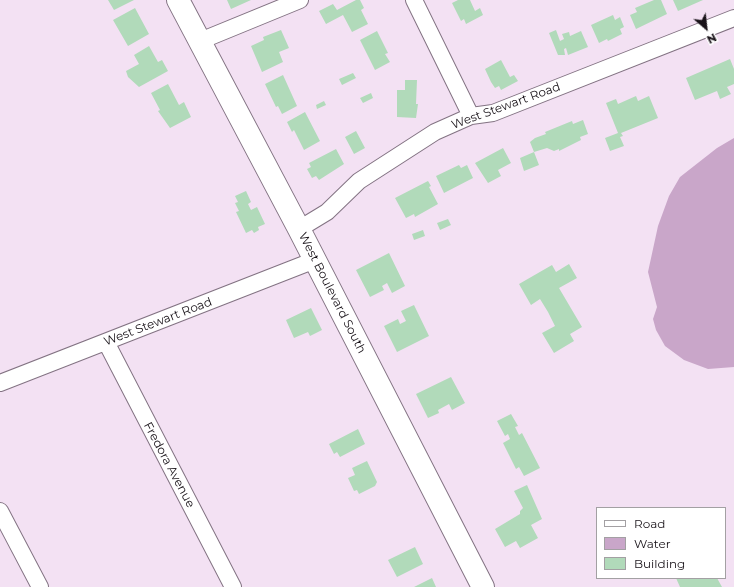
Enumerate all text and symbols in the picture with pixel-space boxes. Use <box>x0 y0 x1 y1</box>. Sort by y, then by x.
north arrow <box>686 8 726 48</box>
text: N <box>704 30 719 47</box>
street label: West Stewart Road <box>450 80 562 132</box>
street label: West Boulevard South <box>295 230 369 356</box>
street label: West Stewart Road <box>102 295 214 349</box>
street label: Fredora Avenue <box>140 420 198 510</box>
legend <box>596 507 726 579</box>
text: Road <box>634 516 665 531</box>
text: Water <box>634 536 670 551</box>
text: Building <box>634 556 685 571</box>

